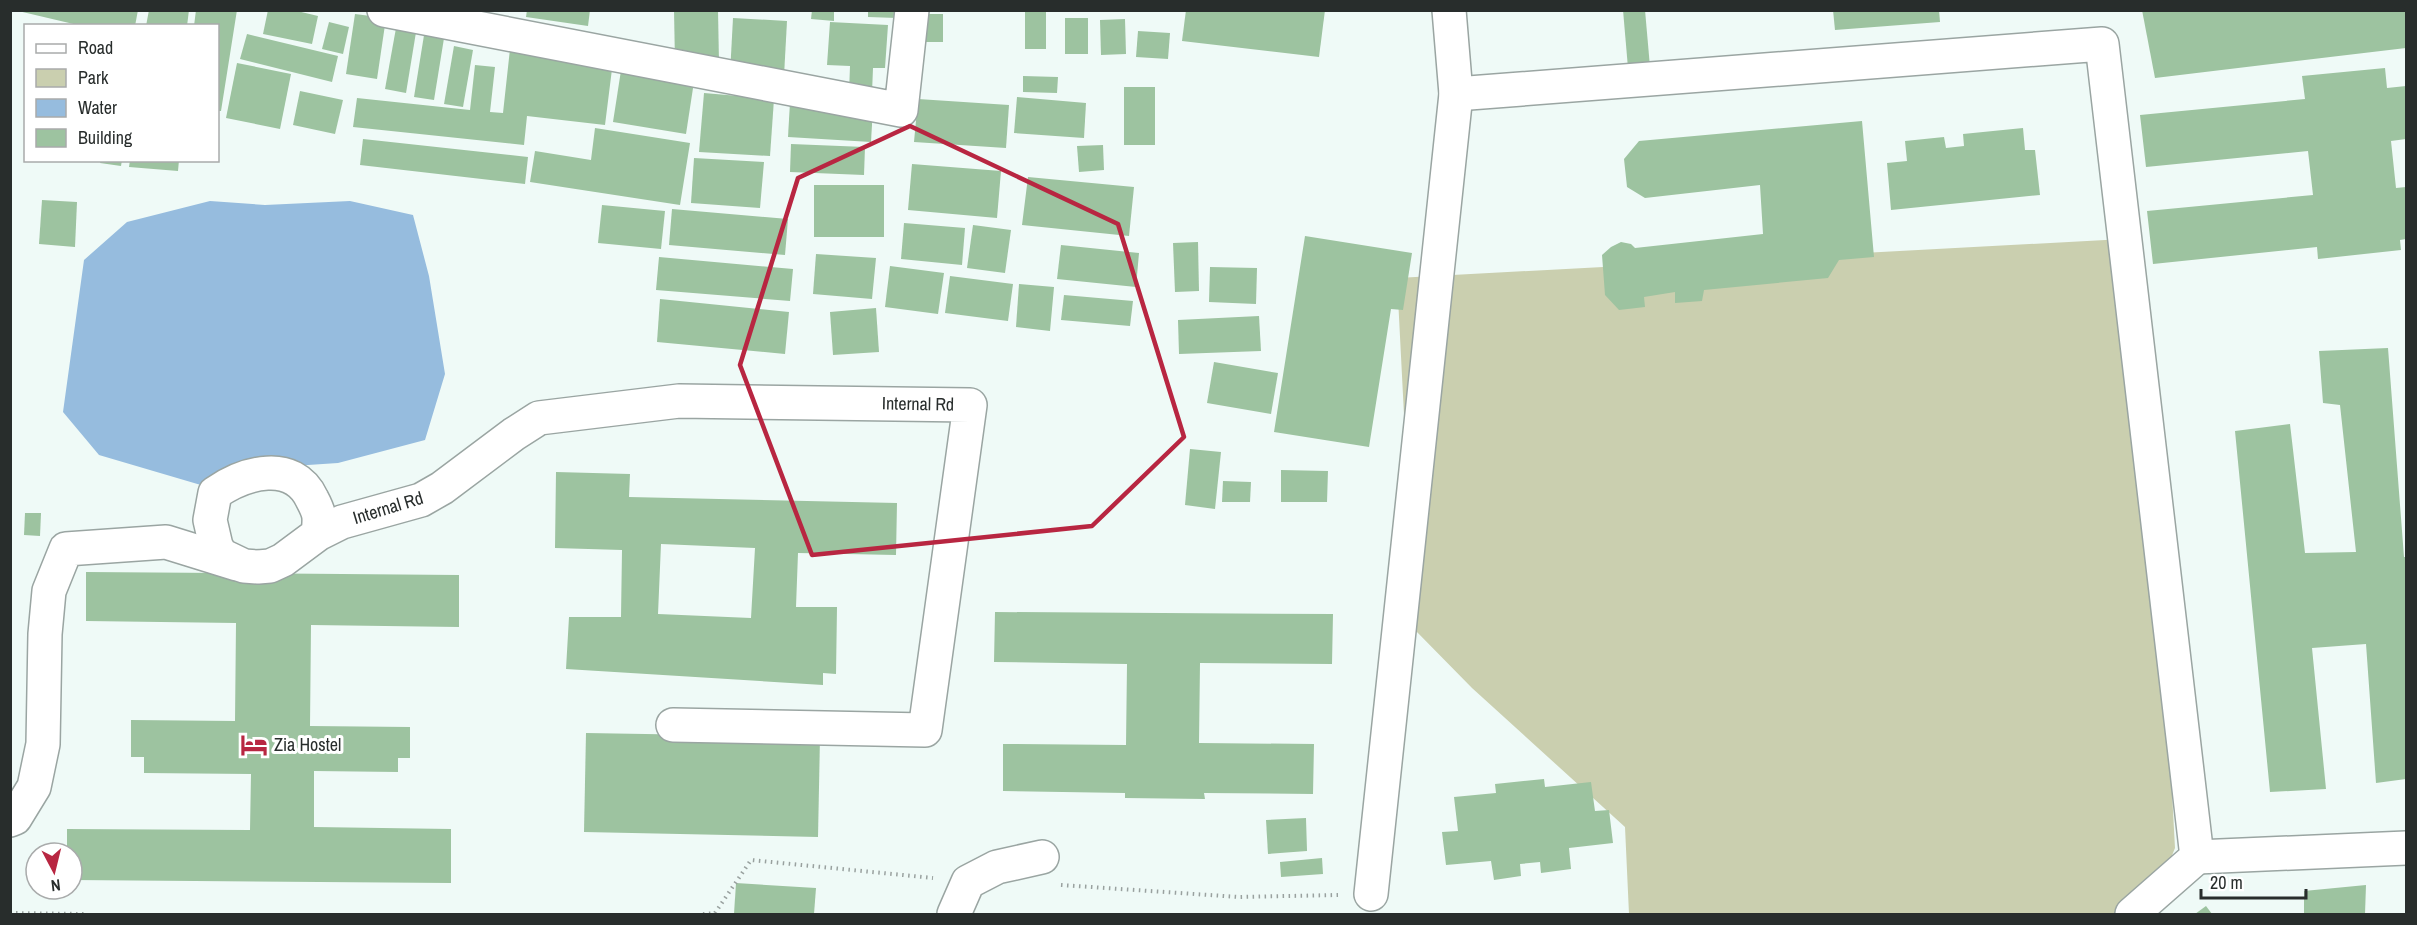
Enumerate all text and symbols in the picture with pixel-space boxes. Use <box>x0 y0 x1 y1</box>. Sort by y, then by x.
legend <box>24 24 219 162</box>
text: Road <box>78 35 113 60</box>
text: Park <box>78 65 109 90</box>
text: Water <box>78 95 117 120</box>
text: Building <box>78 125 133 150</box>
street label: Internal Rd <box>882 390 954 417</box>
street label: Internal Rd <box>350 485 426 530</box>
hotel icon: Zia Hostel <box>239 730 269 760</box>
place label: Zia Hostel <box>274 732 341 757</box>
north arrow <box>24 841 84 901</box>
scale bar <box>2201 862 2306 900</box>
text: 20 m <box>2210 870 2243 895</box>
text: N <box>50 874 62 897</box>

